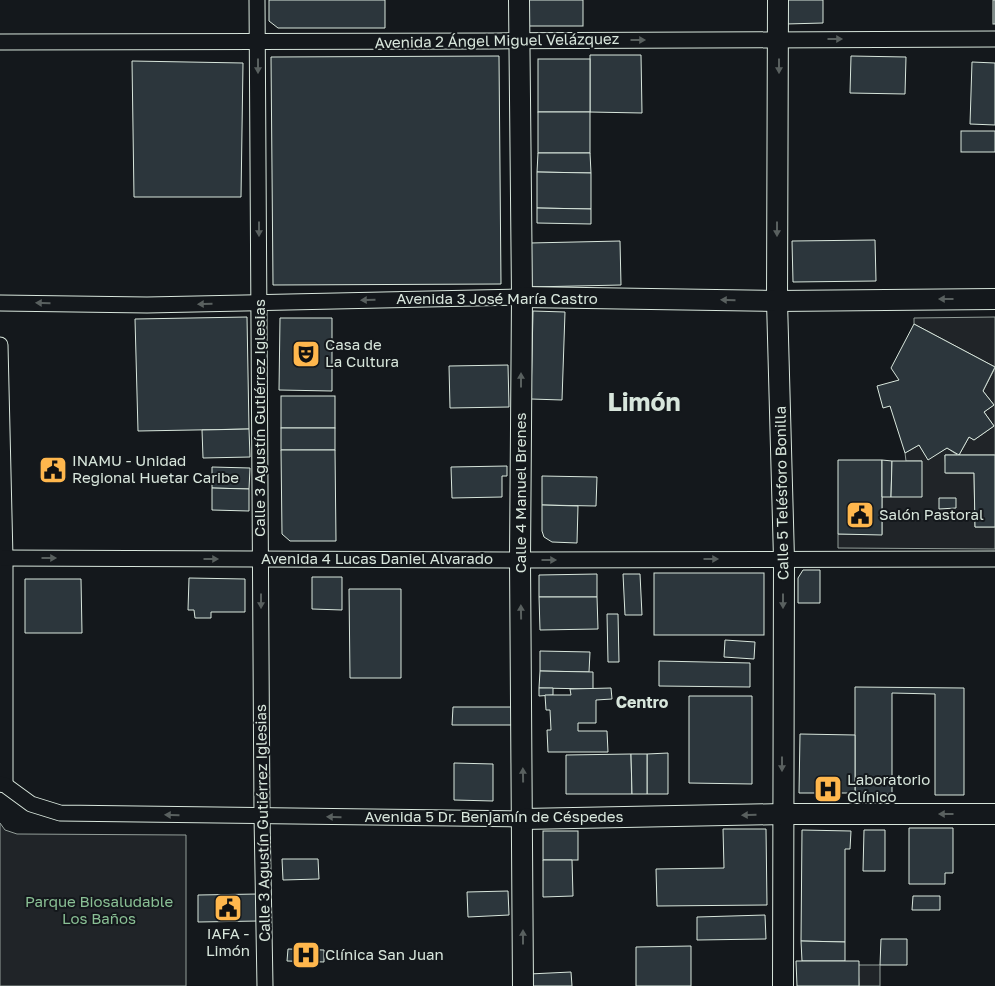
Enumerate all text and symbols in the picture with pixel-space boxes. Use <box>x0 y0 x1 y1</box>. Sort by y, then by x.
street label: Avenida 2 Ángel Miguel Velázquez <box>374 29 620 51</box>
one-way arrow <box>827 35 843 43</box>
one-way arrow <box>630 36 646 44</box>
one-way arrow <box>254 58 262 74</box>
one-way arrow <box>775 58 783 74</box>
one-way arrow <box>255 221 263 237</box>
one-way arrow <box>773 221 781 237</box>
street label: Avenida 3 José María Castro <box>396 289 598 307</box>
one-way arrow <box>360 296 376 304</box>
one-way arrow <box>720 296 736 304</box>
one-way arrow <box>938 296 954 304</box>
one-way arrow <box>35 299 51 307</box>
street label: Calle 3 Agustín Gutiérrez Iglesias <box>250 299 268 537</box>
one-way arrow <box>197 300 213 308</box>
place label: Casa de La Cultura <box>325 335 399 370</box>
theatre icon: Casa de La Cultura <box>291 339 321 369</box>
one-way arrow <box>517 372 525 388</box>
district label: Limón <box>607 386 681 417</box>
street label: Calle 5 Telésforo Bonilla <box>770 406 792 580</box>
street label: Calle 4 Manuel Brenes <box>511 413 529 573</box>
place label: INAMU - Unidad Regional Huetar Caribe <box>72 451 239 486</box>
public building icon: INAMU - Unidad Regional Huetar Caribe <box>38 455 68 485</box>
public building icon: Salón Pastoral <box>845 500 875 530</box>
place label: Salón Pastoral <box>879 505 984 523</box>
street label: Avenida 4 Lucas Daniel Alvarado <box>261 549 493 567</box>
one-way arrow <box>41 554 57 562</box>
one-way arrow <box>203 555 219 563</box>
one-way arrow <box>703 555 719 563</box>
one-way arrow <box>541 556 557 564</box>
one-way arrow <box>257 593 265 609</box>
one-way arrow <box>779 593 787 609</box>
one-way arrow <box>517 604 525 620</box>
district label: Centro <box>616 692 669 712</box>
street label: Calle 3 Agustín Gutiérrez Iglesias <box>251 704 273 942</box>
one-way arrow <box>778 756 786 772</box>
one-way arrow <box>518 767 526 783</box>
place label: Laboratorio Clínico <box>847 770 930 805</box>
hospital icon: Laboratorio Clínico <box>813 774 843 804</box>
street label: Avenida 5 Dr. Benjamín de Céspedes <box>365 807 624 825</box>
one-way arrow <box>938 810 954 818</box>
one-way arrow <box>164 811 180 819</box>
one-way arrow <box>741 811 757 819</box>
one-way arrow <box>326 813 342 821</box>
park label: Parque Biosaludable Los Baños <box>25 892 173 927</box>
public building icon: IAFA - Limón <box>213 893 243 923</box>
place label: IAFA - Limón <box>206 924 250 959</box>
one-way arrow <box>519 929 527 945</box>
hospital icon: Clínica San Juan <box>291 940 321 970</box>
place label: Clínica San Juan <box>325 945 444 963</box>

